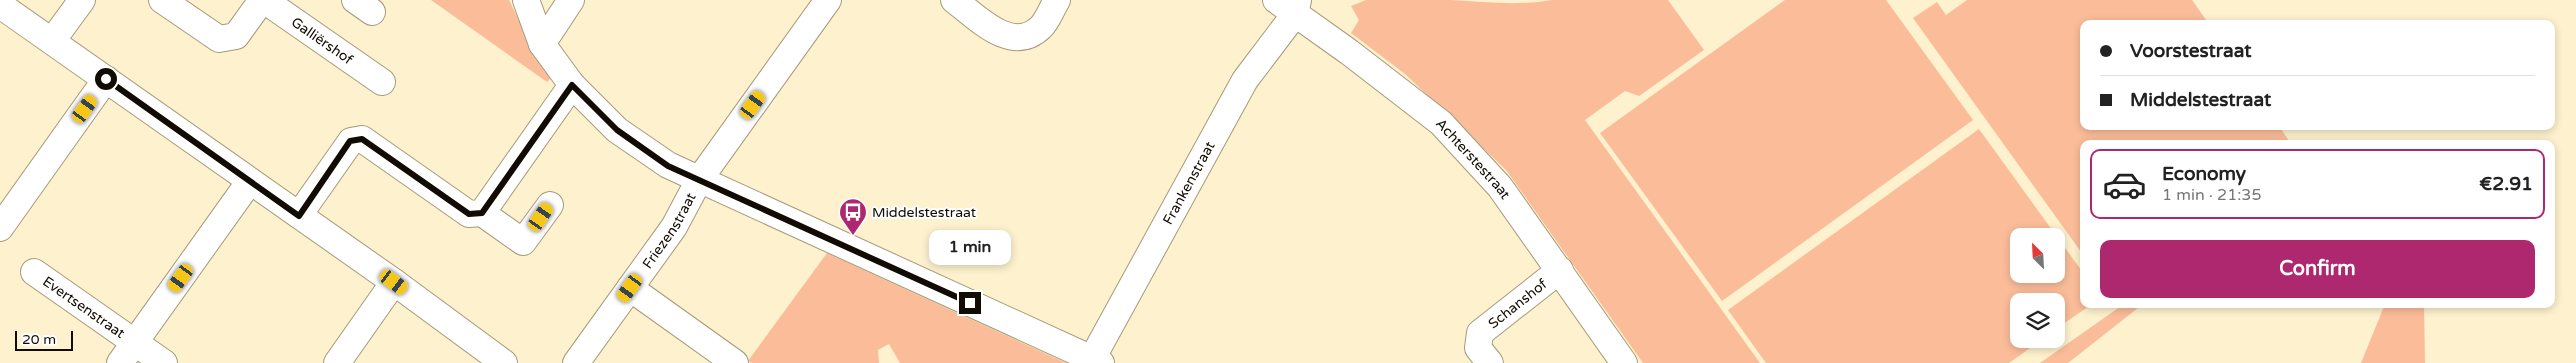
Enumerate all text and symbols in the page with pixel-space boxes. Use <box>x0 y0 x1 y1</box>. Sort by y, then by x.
street label: Galliërshof <box>288 14 357 69</box>
text: Voorstestraat <box>2130 40 2251 62</box>
route start <box>95 68 117 90</box>
car <box>738 88 767 122</box>
text: Middelstestraat <box>2130 89 2271 111</box>
car <box>70 92 99 126</box>
street label: Achterstestraat <box>1432 115 1514 203</box>
street label: Frankenstraat <box>1159 138 1219 228</box>
icon: car <box>2102 162 2147 207</box>
text: Economy <box>2162 163 2246 185</box>
text: €2.91 <box>2479 173 2533 195</box>
text: 1 min · 21:35 <box>2162 185 2261 205</box>
street label: Friezenstraat <box>639 189 700 272</box>
bus stop icon: Middelstestraat <box>838 197 868 236</box>
car <box>526 200 555 234</box>
place label: Middelstestraat <box>872 204 977 221</box>
north arrow <box>2010 228 2065 282</box>
map controls <box>2010 228 2065 348</box>
callout: 1 min <box>929 230 1011 266</box>
text: 1 min <box>949 237 991 257</box>
button: Confirm <box>2100 240 2535 298</box>
car <box>166 261 195 295</box>
car <box>377 267 410 297</box>
car <box>615 271 644 305</box>
street label: Evertsenstraat <box>39 273 129 342</box>
street label: Schanshof <box>1485 275 1551 332</box>
route end <box>959 292 981 314</box>
button: layers <box>2010 293 2065 348</box>
scale bar <box>15 328 72 351</box>
text: 20 m <box>22 331 56 348</box>

